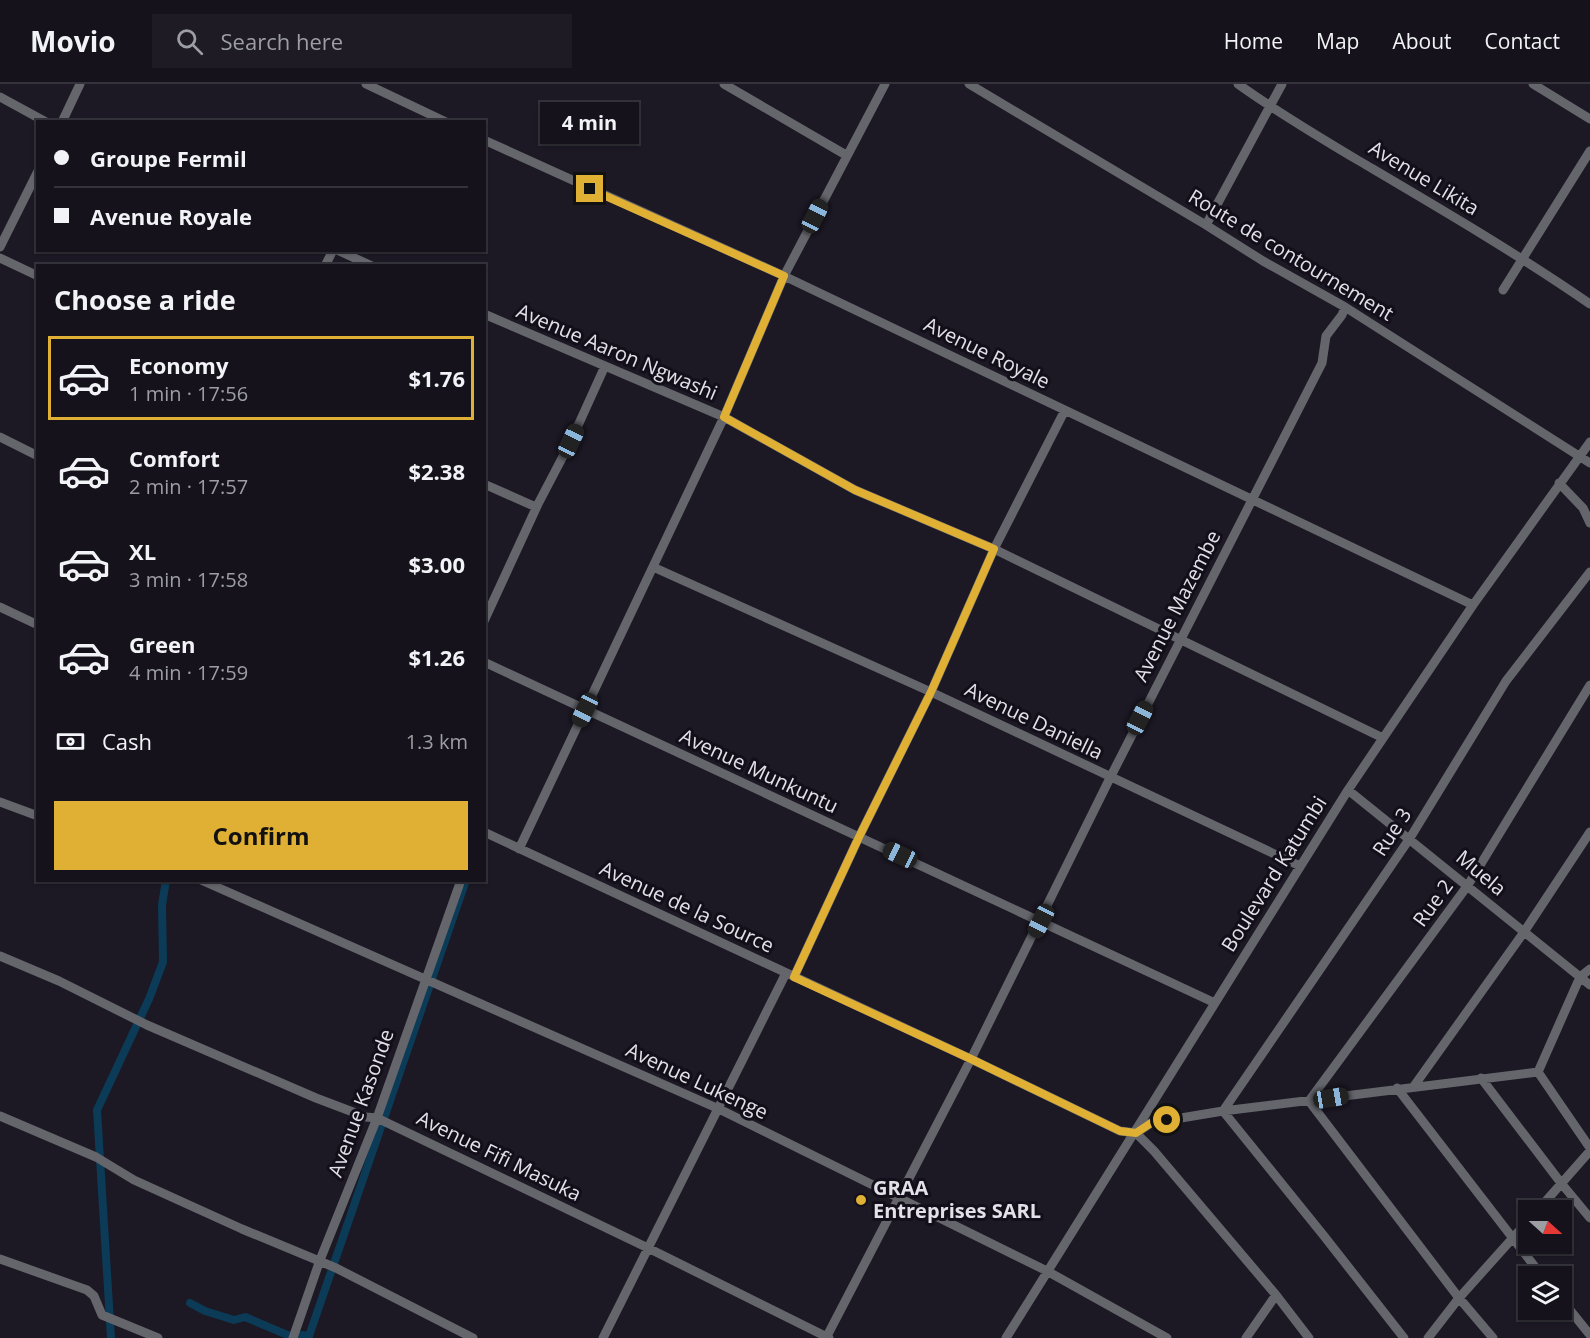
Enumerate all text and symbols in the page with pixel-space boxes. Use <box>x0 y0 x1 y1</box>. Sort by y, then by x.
search box <box>152 14 572 68</box>
text: Movio <box>30 22 116 60</box>
icon: search <box>173 25 206 58</box>
text: Search here <box>221 26 343 56</box>
text: Home <box>1224 27 1283 55</box>
text: Map <box>1316 27 1359 55</box>
text: About <box>1392 27 1452 55</box>
text: Contact <box>1485 27 1560 55</box>
callout: 4 min <box>540 102 640 144</box>
text: 4 min <box>562 109 617 136</box>
street label: Avenue Likita <box>1364 134 1484 221</box>
text: Groupe Fermil <box>90 143 247 173</box>
route end <box>576 175 603 202</box>
street label: Route de contournement <box>1184 182 1399 327</box>
car <box>799 196 831 236</box>
text: Avenue Royale <box>90 201 252 231</box>
text: Choose a ride <box>54 281 236 318</box>
street label: Avenue Aaron Ngwashi <box>513 297 722 406</box>
street label: Avenue Royale <box>920 310 1055 395</box>
text: Economy <box>129 350 228 380</box>
icon: car <box>57 351 111 405</box>
text: $1.76 <box>408 363 465 393</box>
text: 1 min · 17:56 <box>129 380 248 407</box>
car <box>555 421 587 461</box>
text: Comfort <box>129 443 220 473</box>
icon: car <box>57 444 111 498</box>
text: $2.38 <box>408 456 465 486</box>
text: 2 min · 17:57 <box>129 473 248 500</box>
street label: Avenue Mazembe <box>1127 525 1226 686</box>
text: XL <box>129 536 156 566</box>
icon: car <box>57 537 111 591</box>
text: $3.00 <box>408 549 465 579</box>
text: 3 min · 17:58 <box>129 566 248 593</box>
text: Green <box>129 629 195 659</box>
icon: car <box>57 630 111 684</box>
text: $1.26 <box>408 642 465 672</box>
text: 4 min · 17:59 <box>129 659 248 686</box>
street label: Avenue Daniella <box>961 675 1108 766</box>
car <box>569 690 601 730</box>
car <box>1124 698 1156 738</box>
street label: Avenue Munkuntu <box>676 722 843 819</box>
icon: cash <box>54 725 87 758</box>
text: Cash <box>102 726 152 756</box>
text: 1.3 km <box>406 728 468 755</box>
street label: Boulevard Katumbi <box>1215 791 1332 957</box>
button: Confirm <box>54 801 468 870</box>
street label: Rue 3 <box>1366 802 1417 861</box>
car <box>880 839 920 871</box>
street label: Muela <box>1451 844 1512 901</box>
street label: Avenue de la Source <box>596 854 779 959</box>
street label: Rue 2 <box>1406 874 1459 932</box>
car <box>1025 901 1057 941</box>
street label: Avenue Kasonde <box>321 1025 400 1181</box>
street label: Avenue Lukenge <box>622 1036 773 1125</box>
car <box>1312 1086 1350 1110</box>
street label: Avenue Fifi Masuka <box>413 1104 586 1207</box>
route start <box>1153 1106 1180 1133</box>
place label: GRAA Entreprises SARL <box>873 1174 1041 1224</box>
marker: GRAA Entreprises SARL <box>854 1193 868 1207</box>
north arrow <box>1518 1200 1572 1254</box>
map controls <box>1518 1200 1572 1320</box>
button: layers <box>1518 1266 1572 1320</box>

